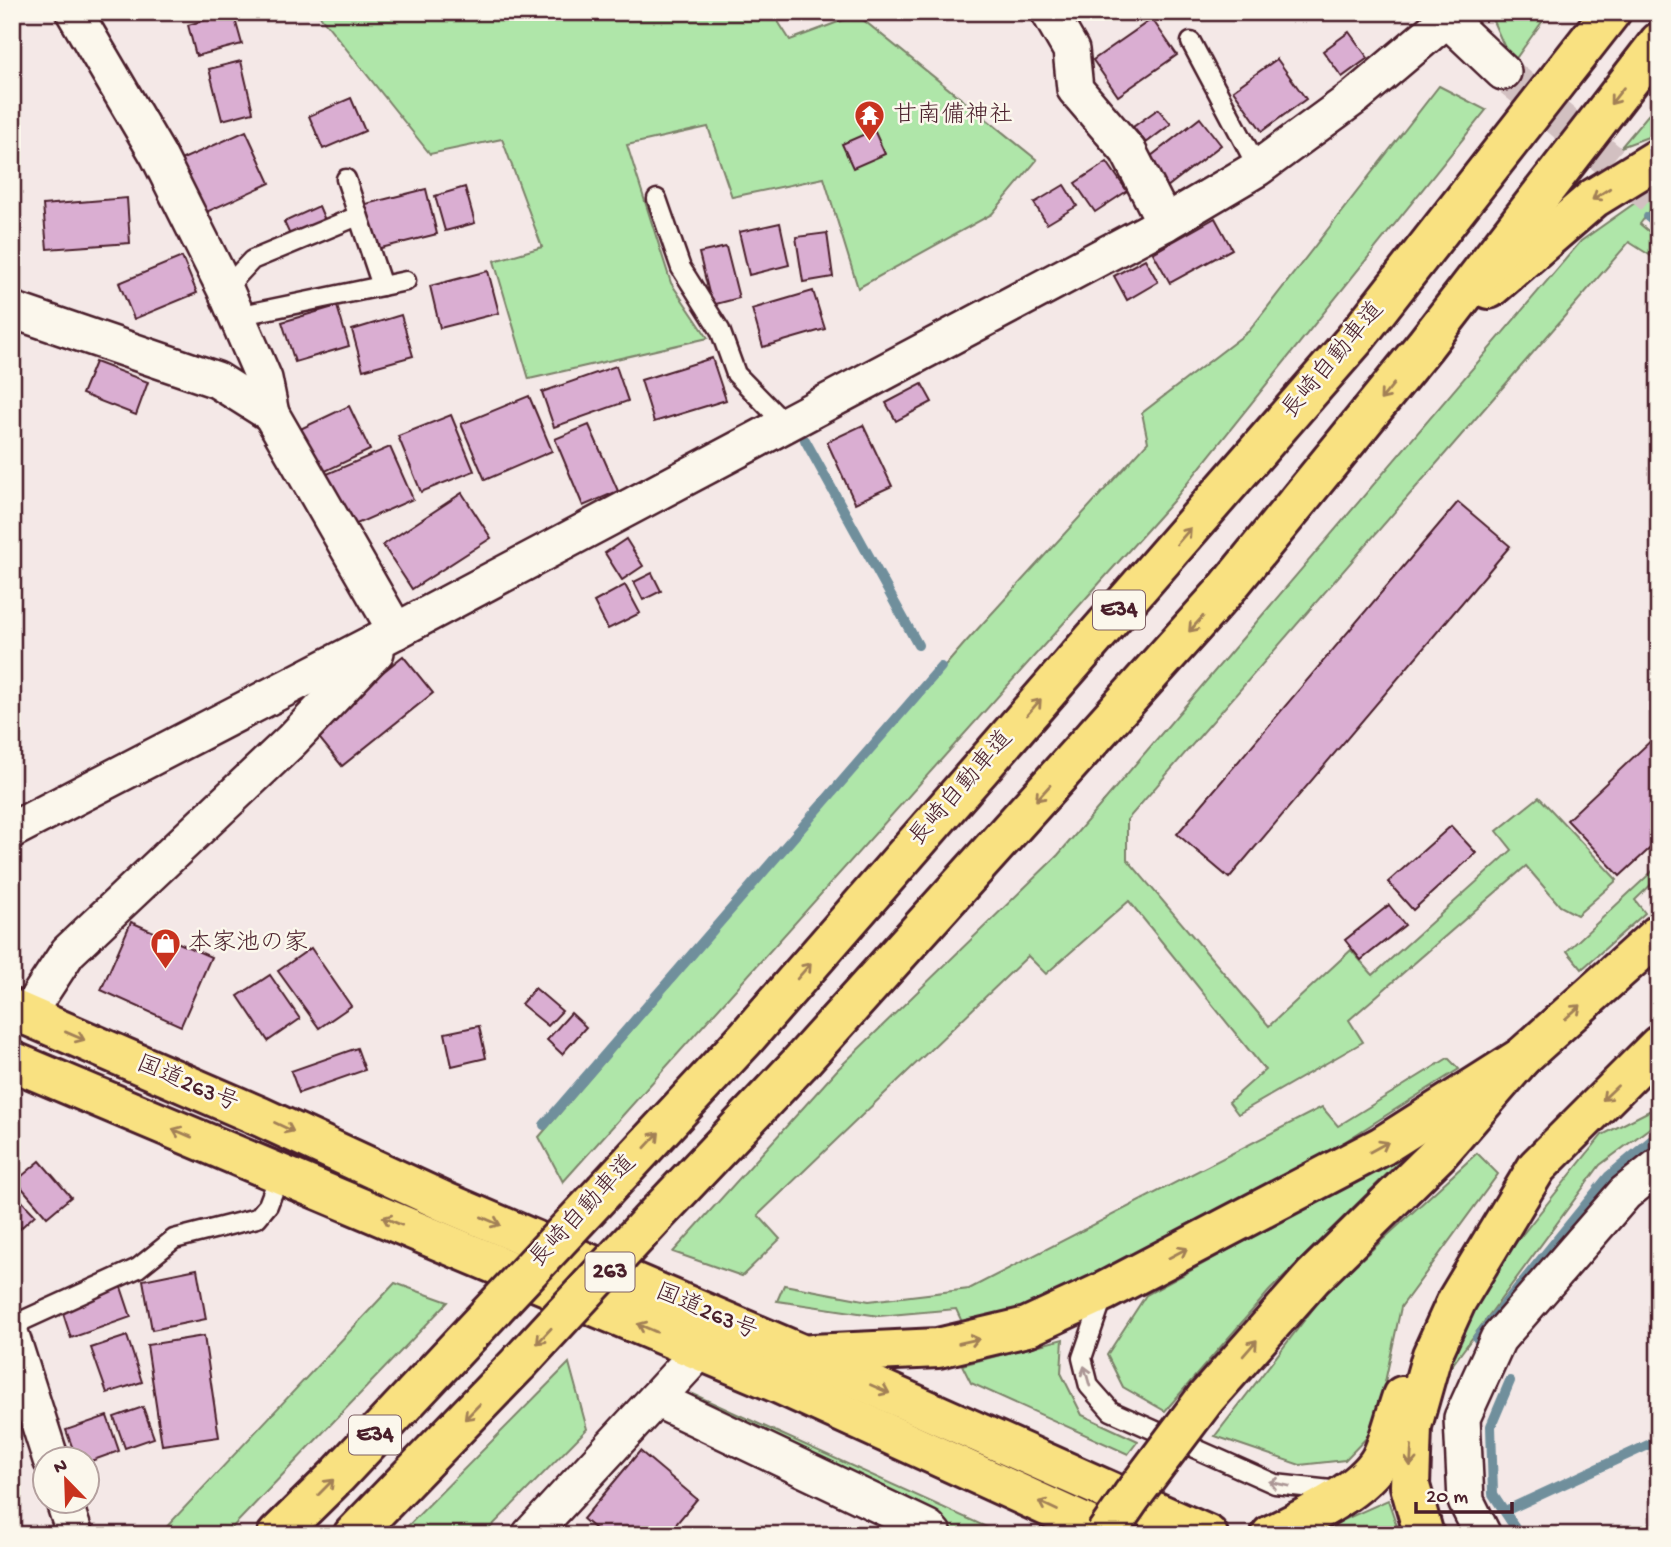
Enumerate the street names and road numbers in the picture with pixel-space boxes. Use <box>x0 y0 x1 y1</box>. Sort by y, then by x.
street label: 長崎自動車道 <box>1276 296 1391 425</box>
road number: E34 <box>1093 590 1145 630</box>
street label: 長崎自動車道 <box>903 724 1020 853</box>
street label: 国道263号 <box>131 1050 243 1120</box>
street label: 長崎自動車道 <box>524 1149 644 1275</box>
road number: 263 <box>586 1252 634 1292</box>
street label: 国道263号 <box>650 1278 762 1348</box>
road number: E34 <box>349 1416 401 1454</box>

